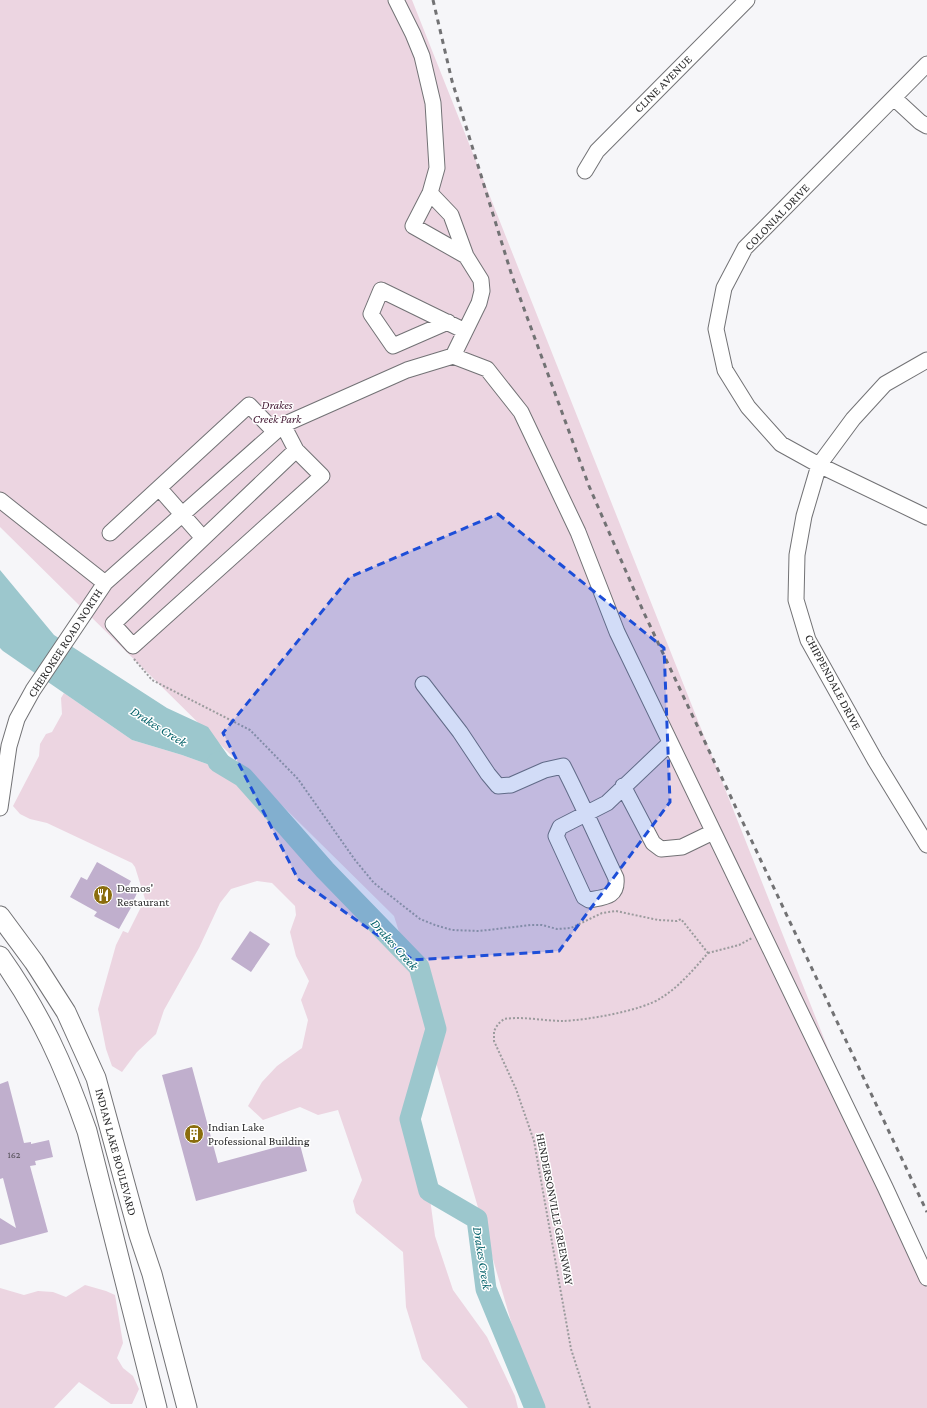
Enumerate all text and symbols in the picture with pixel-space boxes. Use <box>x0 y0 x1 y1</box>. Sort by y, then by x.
street label: CLINE AVENUE <box>631 52 695 116</box>
street label: COLONIAL DRIVE <box>742 180 813 253</box>
park label: Drakes Creek Park <box>253 398 302 426</box>
street label: CHEROKEE ROAD NORTH <box>25 586 105 700</box>
street label: CHIPPENDALE DRIVE <box>802 632 864 733</box>
water label: Drakes Creek <box>128 703 191 750</box>
place label: Demos' Restaurant <box>117 881 170 909</box>
restaurant icon: Demos' Restaurant <box>92 884 114 906</box>
water label: Drakes Creek <box>368 916 422 974</box>
street label: INDIAN LAKE BOULEVARD <box>92 1087 140 1217</box>
place label: Indian Lake Professional Building <box>208 1120 310 1148</box>
building icon: Indian Lake Professional Building <box>183 1123 205 1145</box>
street label: HENDERSONVILLE GREENWAY <box>533 1132 577 1287</box>
house number: 162 <box>8 1149 21 1160</box>
water label: Drakes Creek <box>470 1226 495 1292</box>

